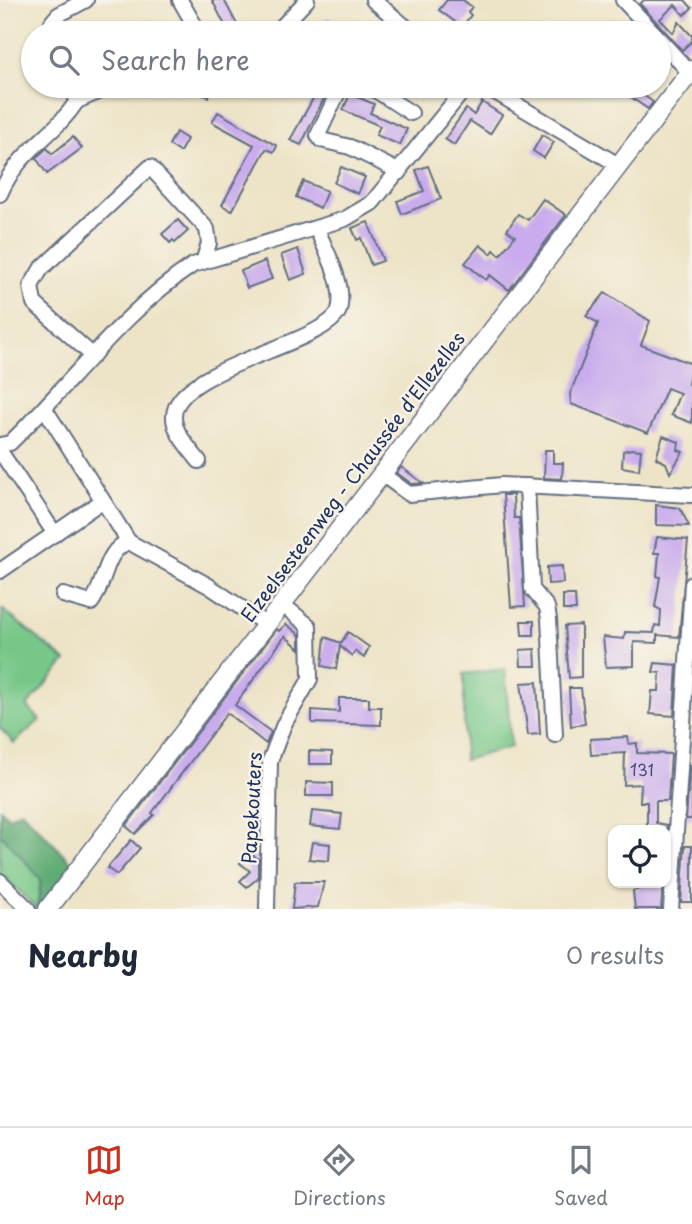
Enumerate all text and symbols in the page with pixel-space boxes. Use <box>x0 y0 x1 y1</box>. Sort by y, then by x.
search box <box>21 21 671 98</box>
text: Search here <box>101 40 250 79</box>
icon: search <box>45 41 83 79</box>
street label: Elzeelsesteenweg - Chaussée d'Ellezelles <box>234 325 471 627</box>
street label: Papekouters <box>234 751 268 865</box>
house number: 131 <box>630 757 654 781</box>
map controls <box>608 825 671 888</box>
button: locate <box>608 825 671 888</box>
text: Nearby <box>28 932 138 977</box>
text: 0 results <box>566 937 664 972</box>
tab: Map <box>84 1141 125 1211</box>
tab: Directions <box>293 1141 386 1211</box>
tab: Saved <box>554 1141 608 1211</box>

